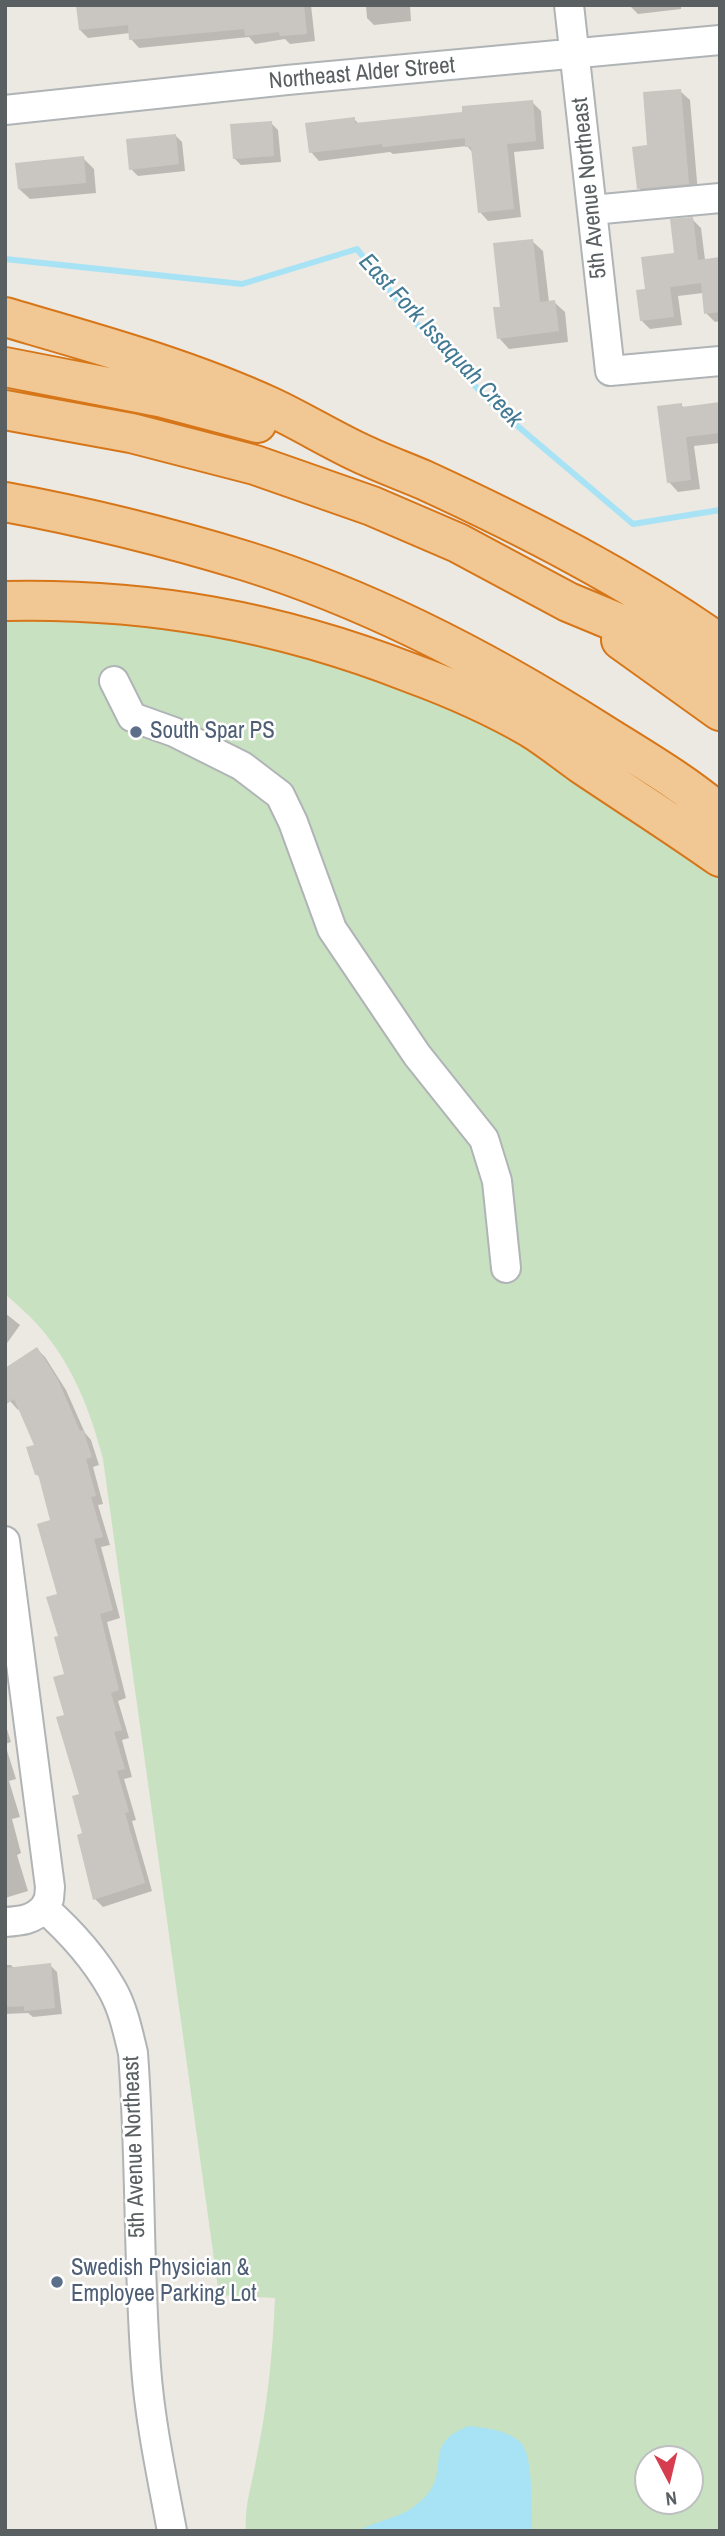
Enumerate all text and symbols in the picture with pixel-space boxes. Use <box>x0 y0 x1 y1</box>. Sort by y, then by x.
street label: Northeast Alder Street <box>268 52 456 96</box>
street label: 5th Avenue Northeast <box>567 96 613 280</box>
water label: East Fork Issaquah Creek <box>352 248 528 434</box>
place label: South Spar PS <box>150 718 275 746</box>
marker: South Spar PS <box>128 724 144 740</box>
street label: 5th Avenue Northeast <box>118 2056 152 2238</box>
place label: Swedish Physician & Employee Parking Lot <box>71 2255 257 2309</box>
marker: Swedish Physician & Employee Parking Lot <box>49 2274 65 2290</box>
north arrow <box>634 2445 704 2515</box>
text: N <box>664 2485 678 2512</box>

